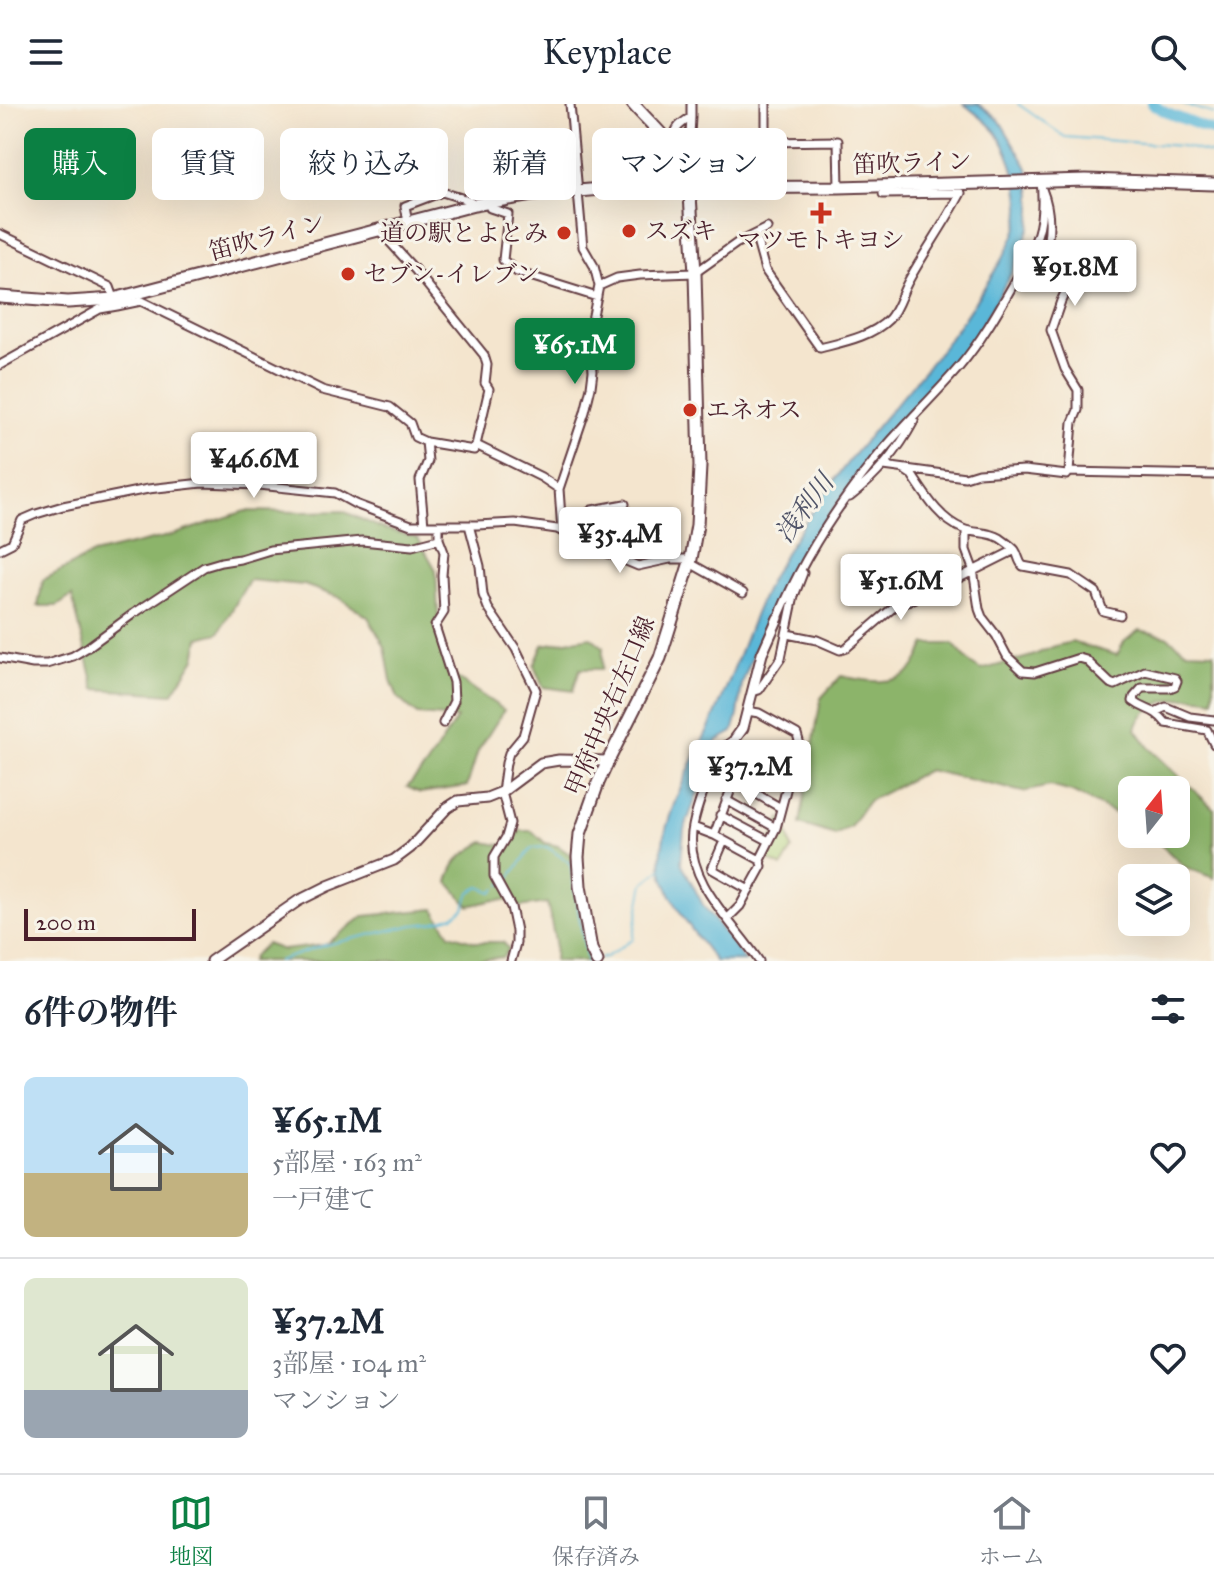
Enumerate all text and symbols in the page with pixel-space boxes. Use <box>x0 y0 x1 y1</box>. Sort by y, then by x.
icon: menu <box>24 30 68 74</box>
text: Keyplace <box>542 30 672 74</box>
icon: search <box>1146 30 1190 74</box>
chip: 購入 <box>24 128 136 200</box>
chip: 賃貸 <box>152 128 264 200</box>
chip: 絞り込み <box>280 128 448 200</box>
chip: 新着 <box>464 128 576 200</box>
chip: マンション <box>592 128 787 200</box>
street label: 笛吹ライン <box>852 146 972 180</box>
marker: マツモトキヨシ <box>812 204 830 222</box>
street label: 笛吹ライン <box>206 207 328 267</box>
place label: スズキ <box>645 216 717 246</box>
place label: 道の駅とよとみ <box>380 218 548 248</box>
marker: スズキ <box>620 222 638 240</box>
marker: 道の駅とよとみ <box>555 224 573 242</box>
place label: マツモトキヨシ <box>737 225 905 255</box>
pin: ¥91.8M <box>1010 240 1140 308</box>
text: ¥91.8M <box>1031 250 1119 282</box>
place label: セブン-イレブン <box>364 259 540 289</box>
marker: セブン-イレブン <box>339 265 357 283</box>
pin: ¥65.1M <box>510 318 640 386</box>
text: ¥65.1M <box>533 328 617 360</box>
place label: エネオス <box>706 395 802 425</box>
marker: エネオス <box>681 401 699 419</box>
pin: ¥46.6M <box>189 432 319 500</box>
text: ¥46.6M <box>209 442 299 474</box>
water label: 浅利川 <box>768 465 842 549</box>
pin: ¥35.4M <box>555 507 685 575</box>
text: ¥35.4M <box>577 517 663 549</box>
pin: ¥51.6M <box>836 554 966 622</box>
text: ¥51.6M <box>859 564 943 596</box>
street label: 甲府中央右左口線 <box>559 612 661 800</box>
pin: ¥37.2M <box>685 740 815 808</box>
text: ¥37.2M <box>707 750 793 782</box>
north arrow <box>1118 776 1190 848</box>
map controls <box>1118 776 1190 936</box>
button: layers <box>1118 864 1190 936</box>
scale bar <box>24 905 196 941</box>
text: 200 m <box>36 909 96 936</box>
icon: filters <box>1146 987 1190 1031</box>
text: 6件の物件 <box>24 992 177 1033</box>
text: ¥65.1M <box>272 1100 382 1141</box>
icon: home <box>88 1109 184 1205</box>
icon: heart <box>1146 1135 1190 1179</box>
text: 5部屋 · 163 m² <box>272 1146 422 1178</box>
text: 一戸建て <box>272 1183 376 1215</box>
text: ¥37.2M <box>272 1301 385 1342</box>
icon: home <box>88 1310 184 1406</box>
icon: heart <box>1146 1336 1190 1380</box>
text: 3部屋 · 104 m² <box>272 1347 426 1379</box>
text: マンション <box>272 1384 401 1416</box>
tab: 地図 <box>169 1491 213 1570</box>
tab: 保存済み <box>552 1491 640 1570</box>
tab: ホーム <box>979 1491 1045 1570</box>

